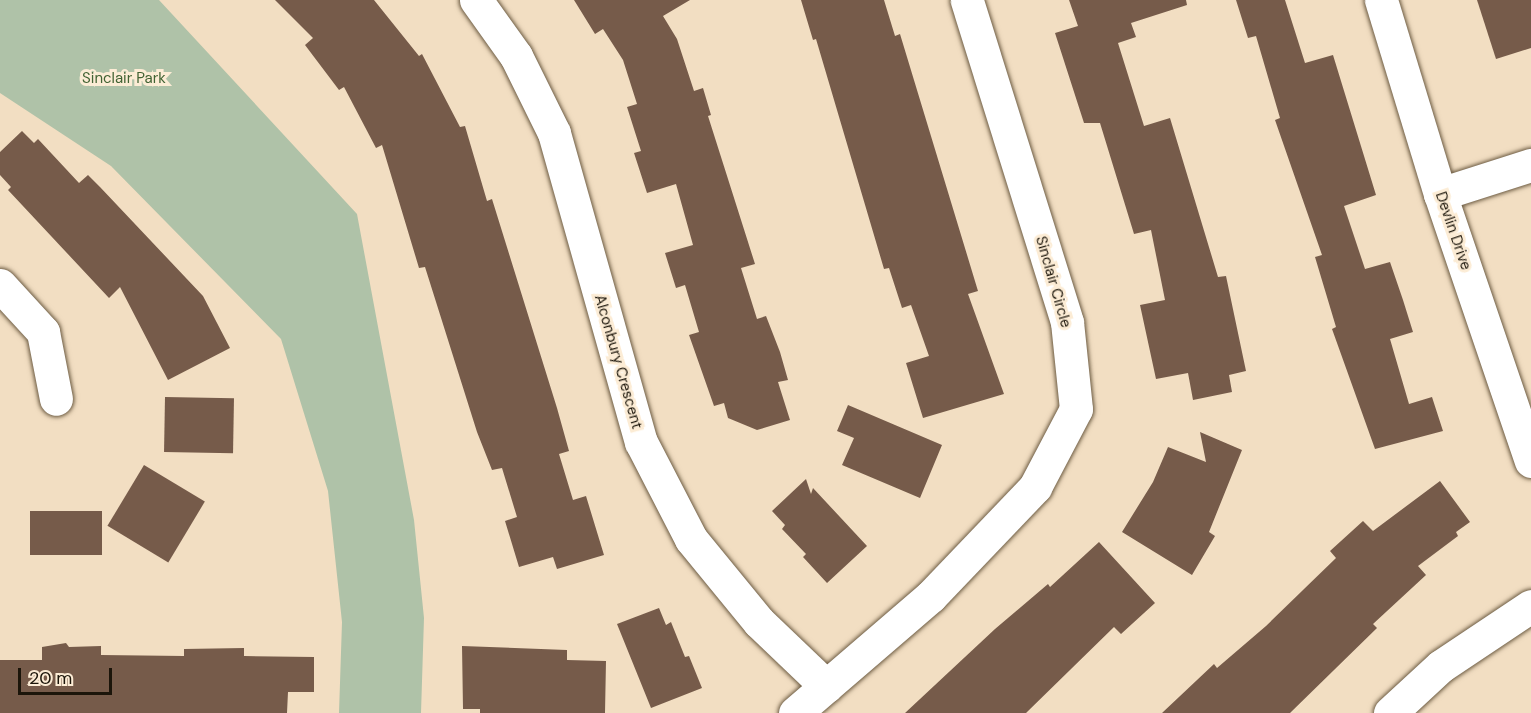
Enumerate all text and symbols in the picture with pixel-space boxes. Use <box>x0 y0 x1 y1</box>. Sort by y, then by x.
park label: Sinclair Park <box>82 70 166 88</box>
street label: Devlin Drive <box>1431 190 1475 272</box>
street label: Sinclair Circle <box>1031 234 1075 330</box>
street label: Alconbury Crescent <box>590 293 646 431</box>
scale bar <box>21 656 116 694</box>
text: 20 m <box>29 666 72 690</box>

